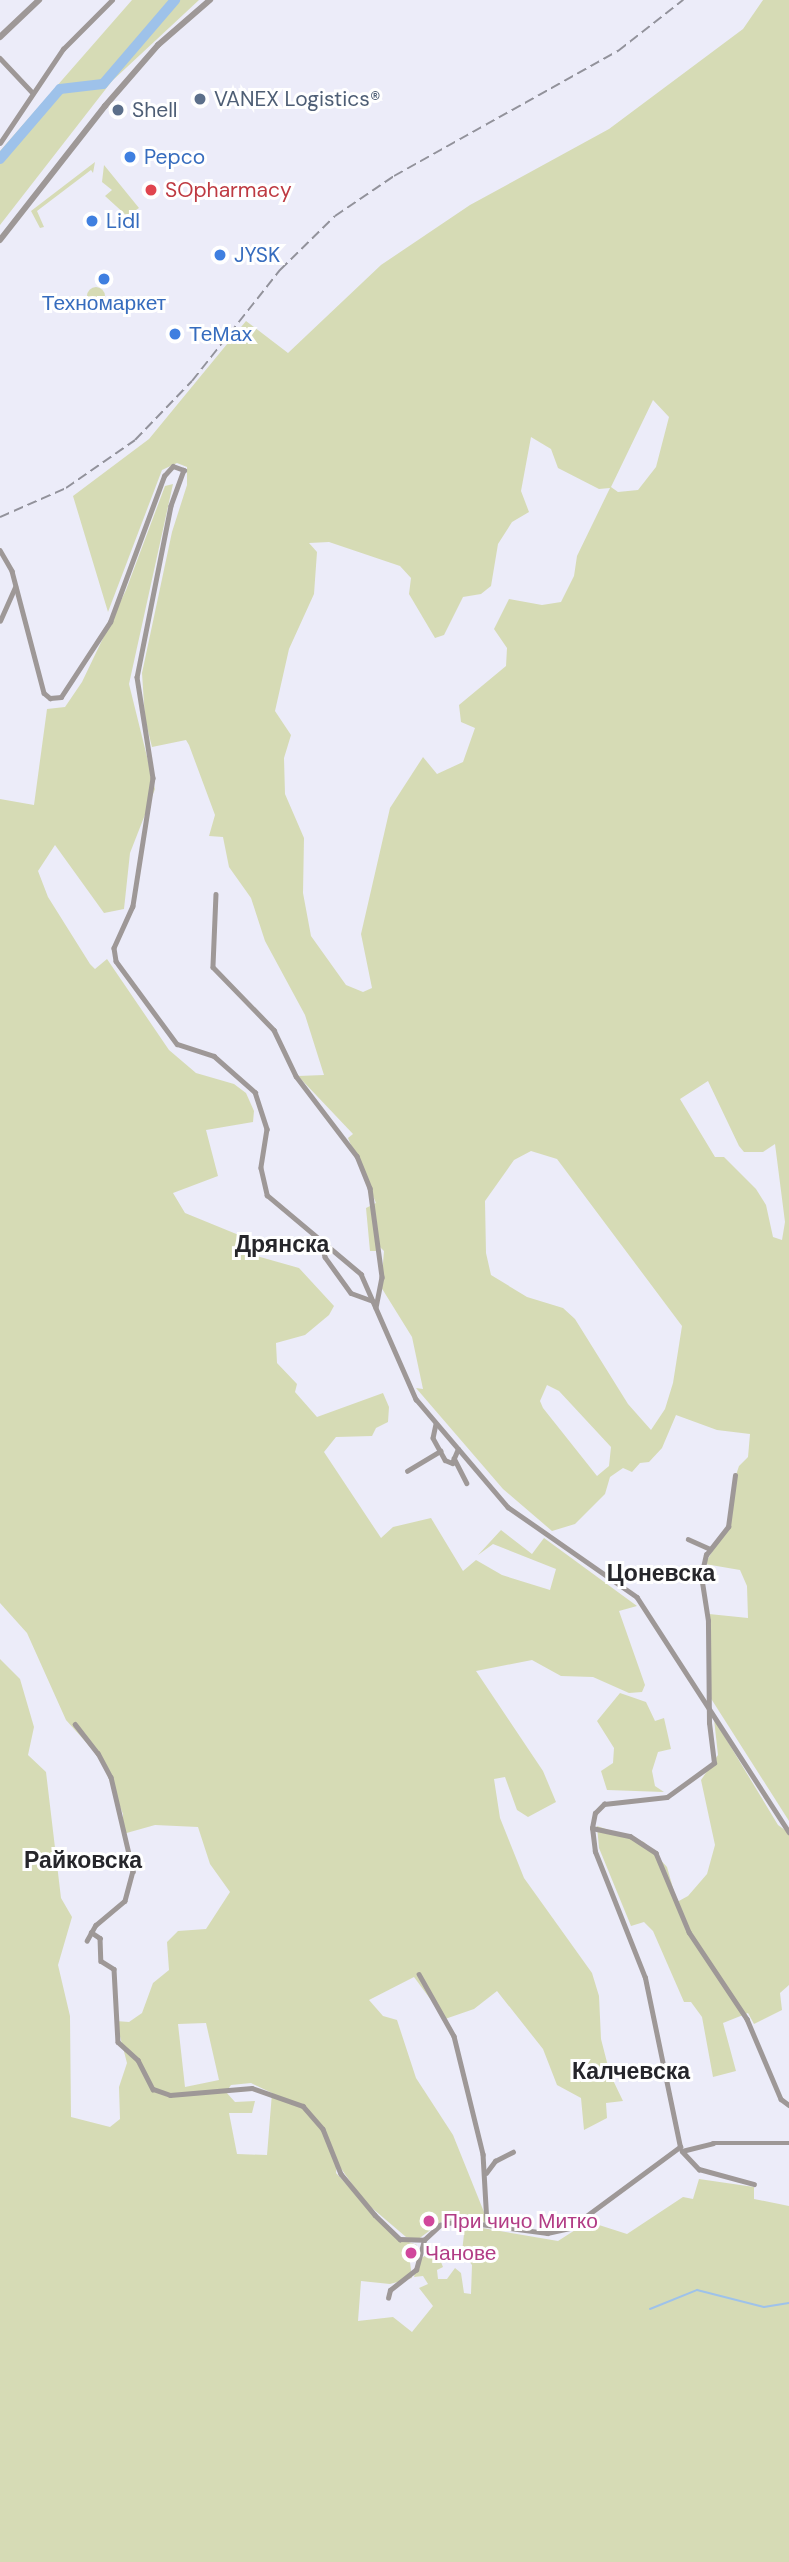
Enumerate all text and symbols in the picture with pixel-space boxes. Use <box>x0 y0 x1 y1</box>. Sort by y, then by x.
place label: VANEX Logistics® <box>214 86 380 112</box>
marker: VANEX Logistics® <box>192 91 208 107</box>
place label: Shell <box>132 97 178 123</box>
marker: Shell <box>110 102 126 118</box>
place label: Pepco <box>144 144 205 170</box>
marker: Pepco <box>122 149 138 165</box>
place label: SOpharmacy <box>165 177 292 203</box>
marker: SOpharmacy <box>143 182 159 198</box>
place label: Lidl <box>106 208 140 234</box>
marker: Lidl <box>84 213 100 229</box>
place label: JYSK <box>234 242 280 268</box>
marker: JYSK <box>212 247 228 263</box>
marker: Техномаркет <box>96 271 112 287</box>
place label: Техномаркет <box>42 290 166 316</box>
place label: ТеМах <box>189 321 252 347</box>
marker: ТеМах <box>167 326 183 342</box>
district label: Дрянска <box>235 1230 329 1258</box>
district label: Цоневска <box>607 1559 715 1587</box>
district label: Райковска <box>24 1846 142 1874</box>
district label: Калчевска <box>572 2057 690 2085</box>
place label: При чичо Митко <box>443 2208 598 2234</box>
marker: При чичо Митко <box>421 2213 437 2229</box>
place label: Чанове <box>425 2240 497 2266</box>
marker: Чанове <box>403 2245 419 2261</box>

